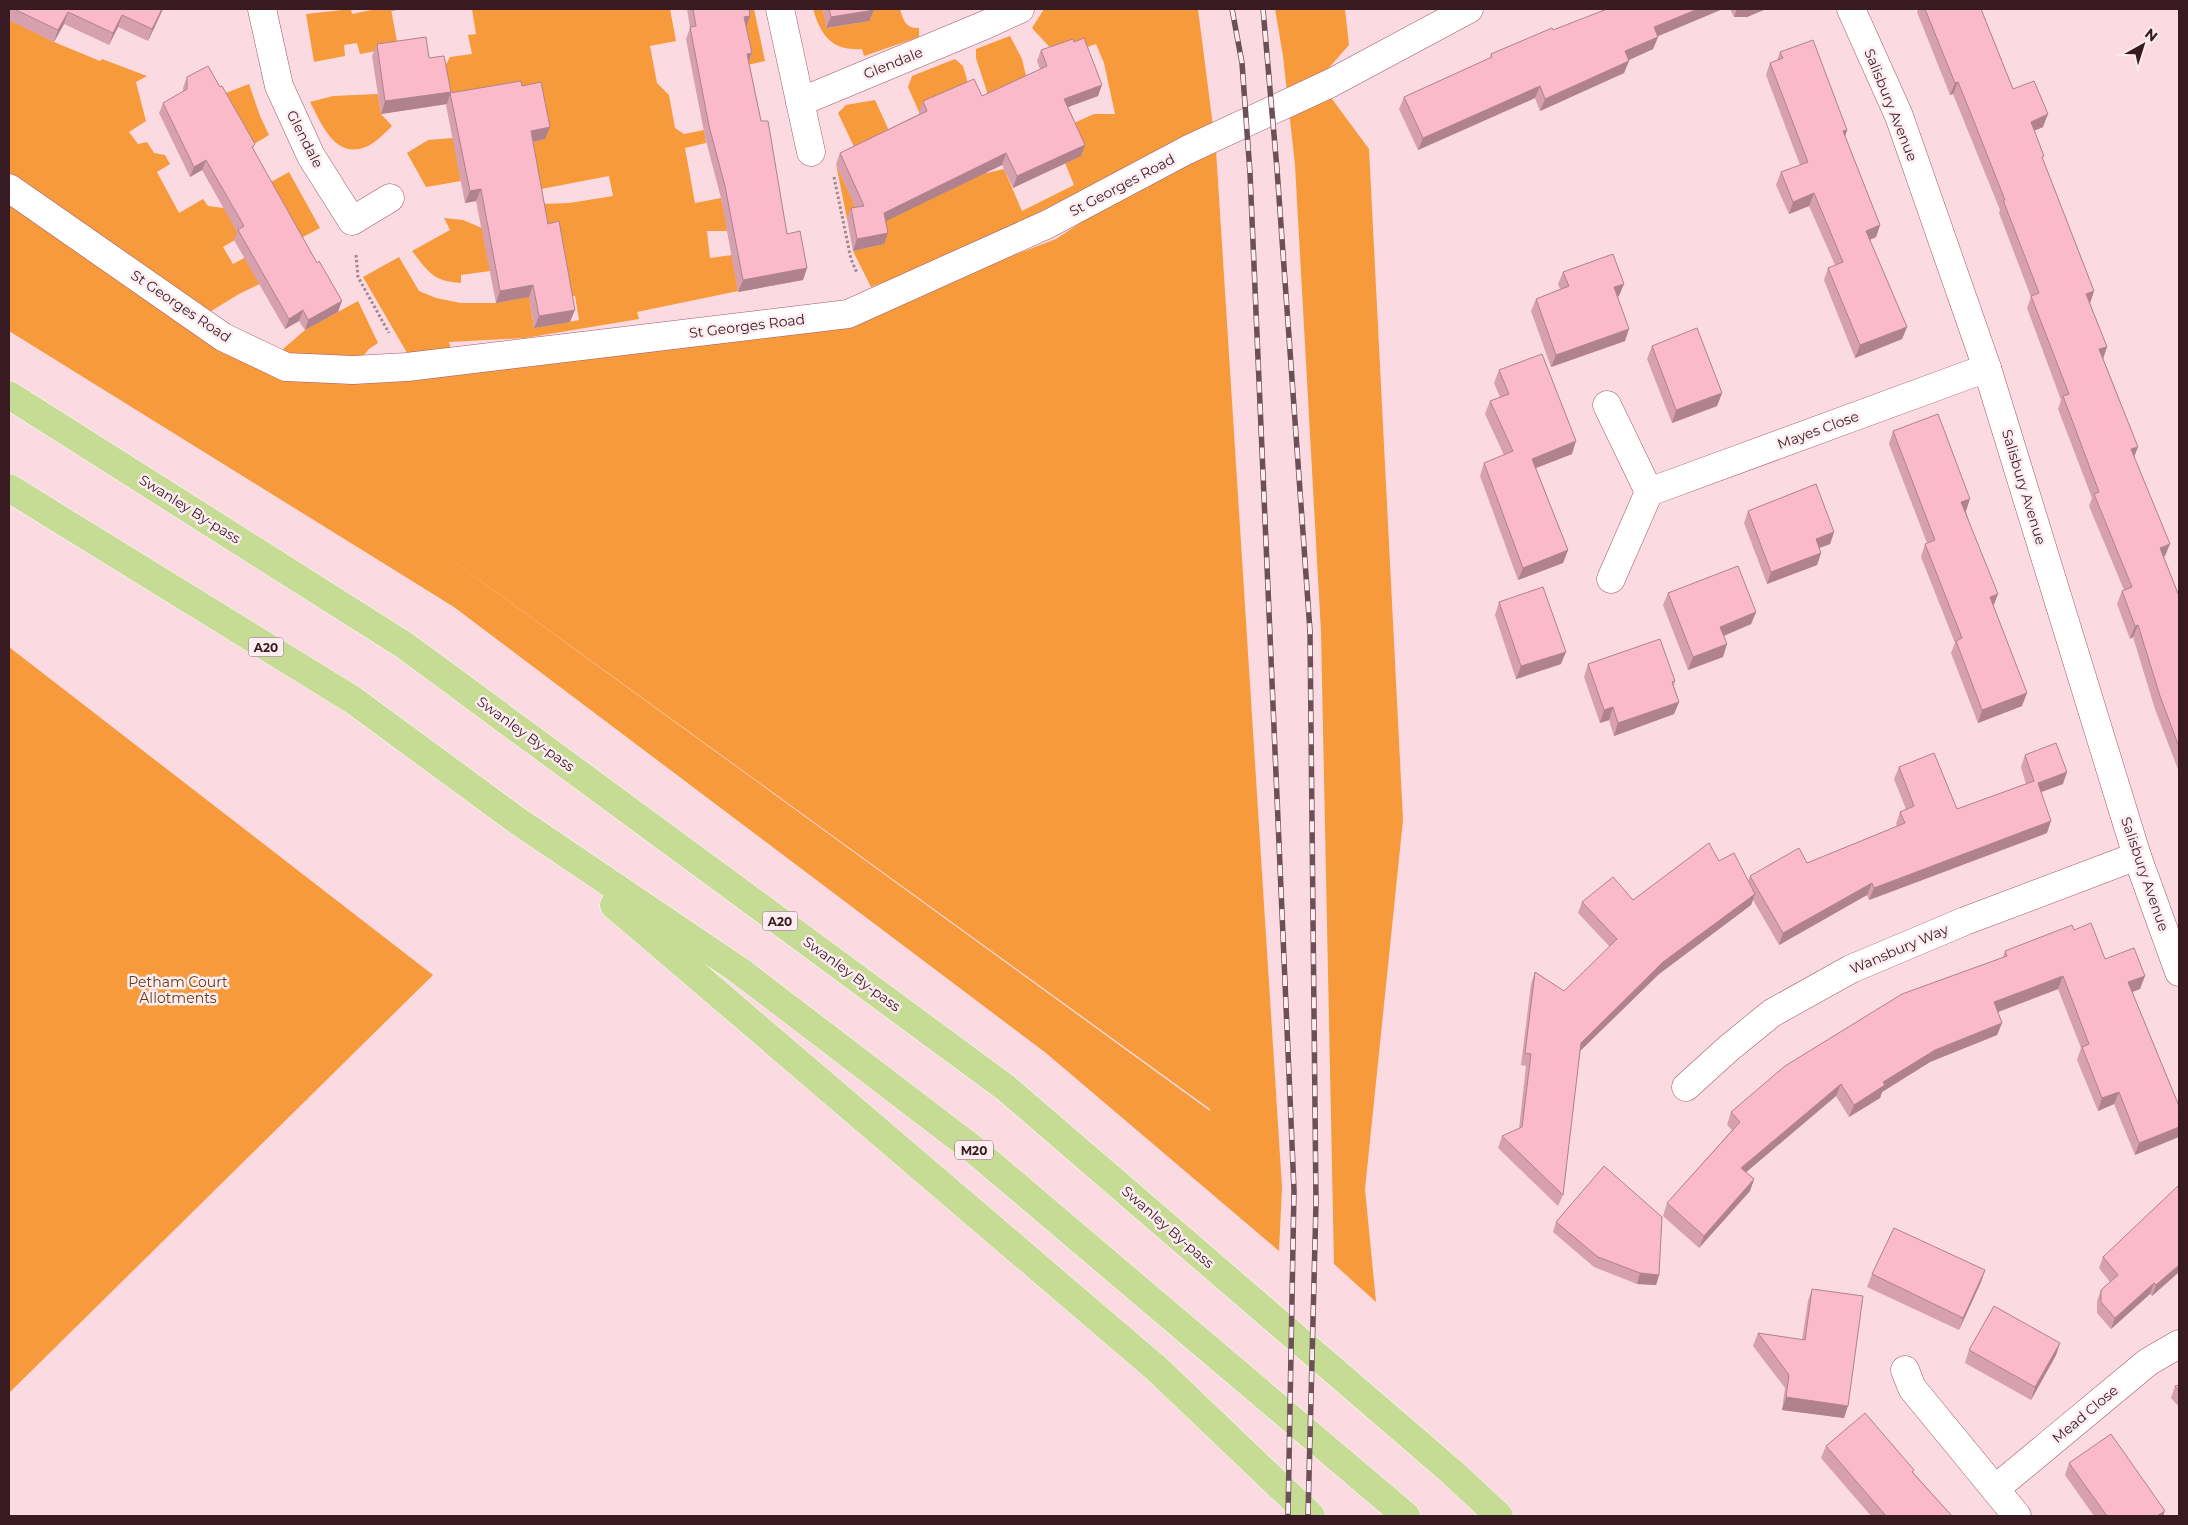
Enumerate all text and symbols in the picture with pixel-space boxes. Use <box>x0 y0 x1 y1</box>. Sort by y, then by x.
north arrow <box>2118 20 2168 70</box>
text: N <box>2141 24 2161 45</box>
street label: Glendale <box>861 43 925 83</box>
street label: Salisbury Avenue <box>1860 46 1922 164</box>
street label: Glendale <box>283 107 327 171</box>
street label: St Georges Road <box>1066 150 1178 220</box>
street label: St Georges Road <box>128 266 234 346</box>
street label: St Georges Road <box>688 310 806 342</box>
street label: Mayes Close <box>1775 407 1861 453</box>
street label: Salisbury Avenue <box>1998 427 2050 547</box>
street label: Swanley By-pass <box>136 471 244 548</box>
road number: A20 <box>248 638 284 656</box>
street label: Swanley By-pass <box>474 693 578 776</box>
street label: Salisbury Avenue <box>2117 814 2173 934</box>
road number: A20 <box>762 911 798 930</box>
street label: Wansbury Way <box>1847 920 1951 978</box>
street label: Swanley By-pass <box>800 933 904 1016</box>
park label: Petham Court Allotments <box>128 973 228 1007</box>
road number: M20 <box>955 1140 993 1160</box>
street label: Swanley By-pass <box>1118 1182 1218 1272</box>
street label: Mead Close <box>2048 1381 2122 1447</box>

